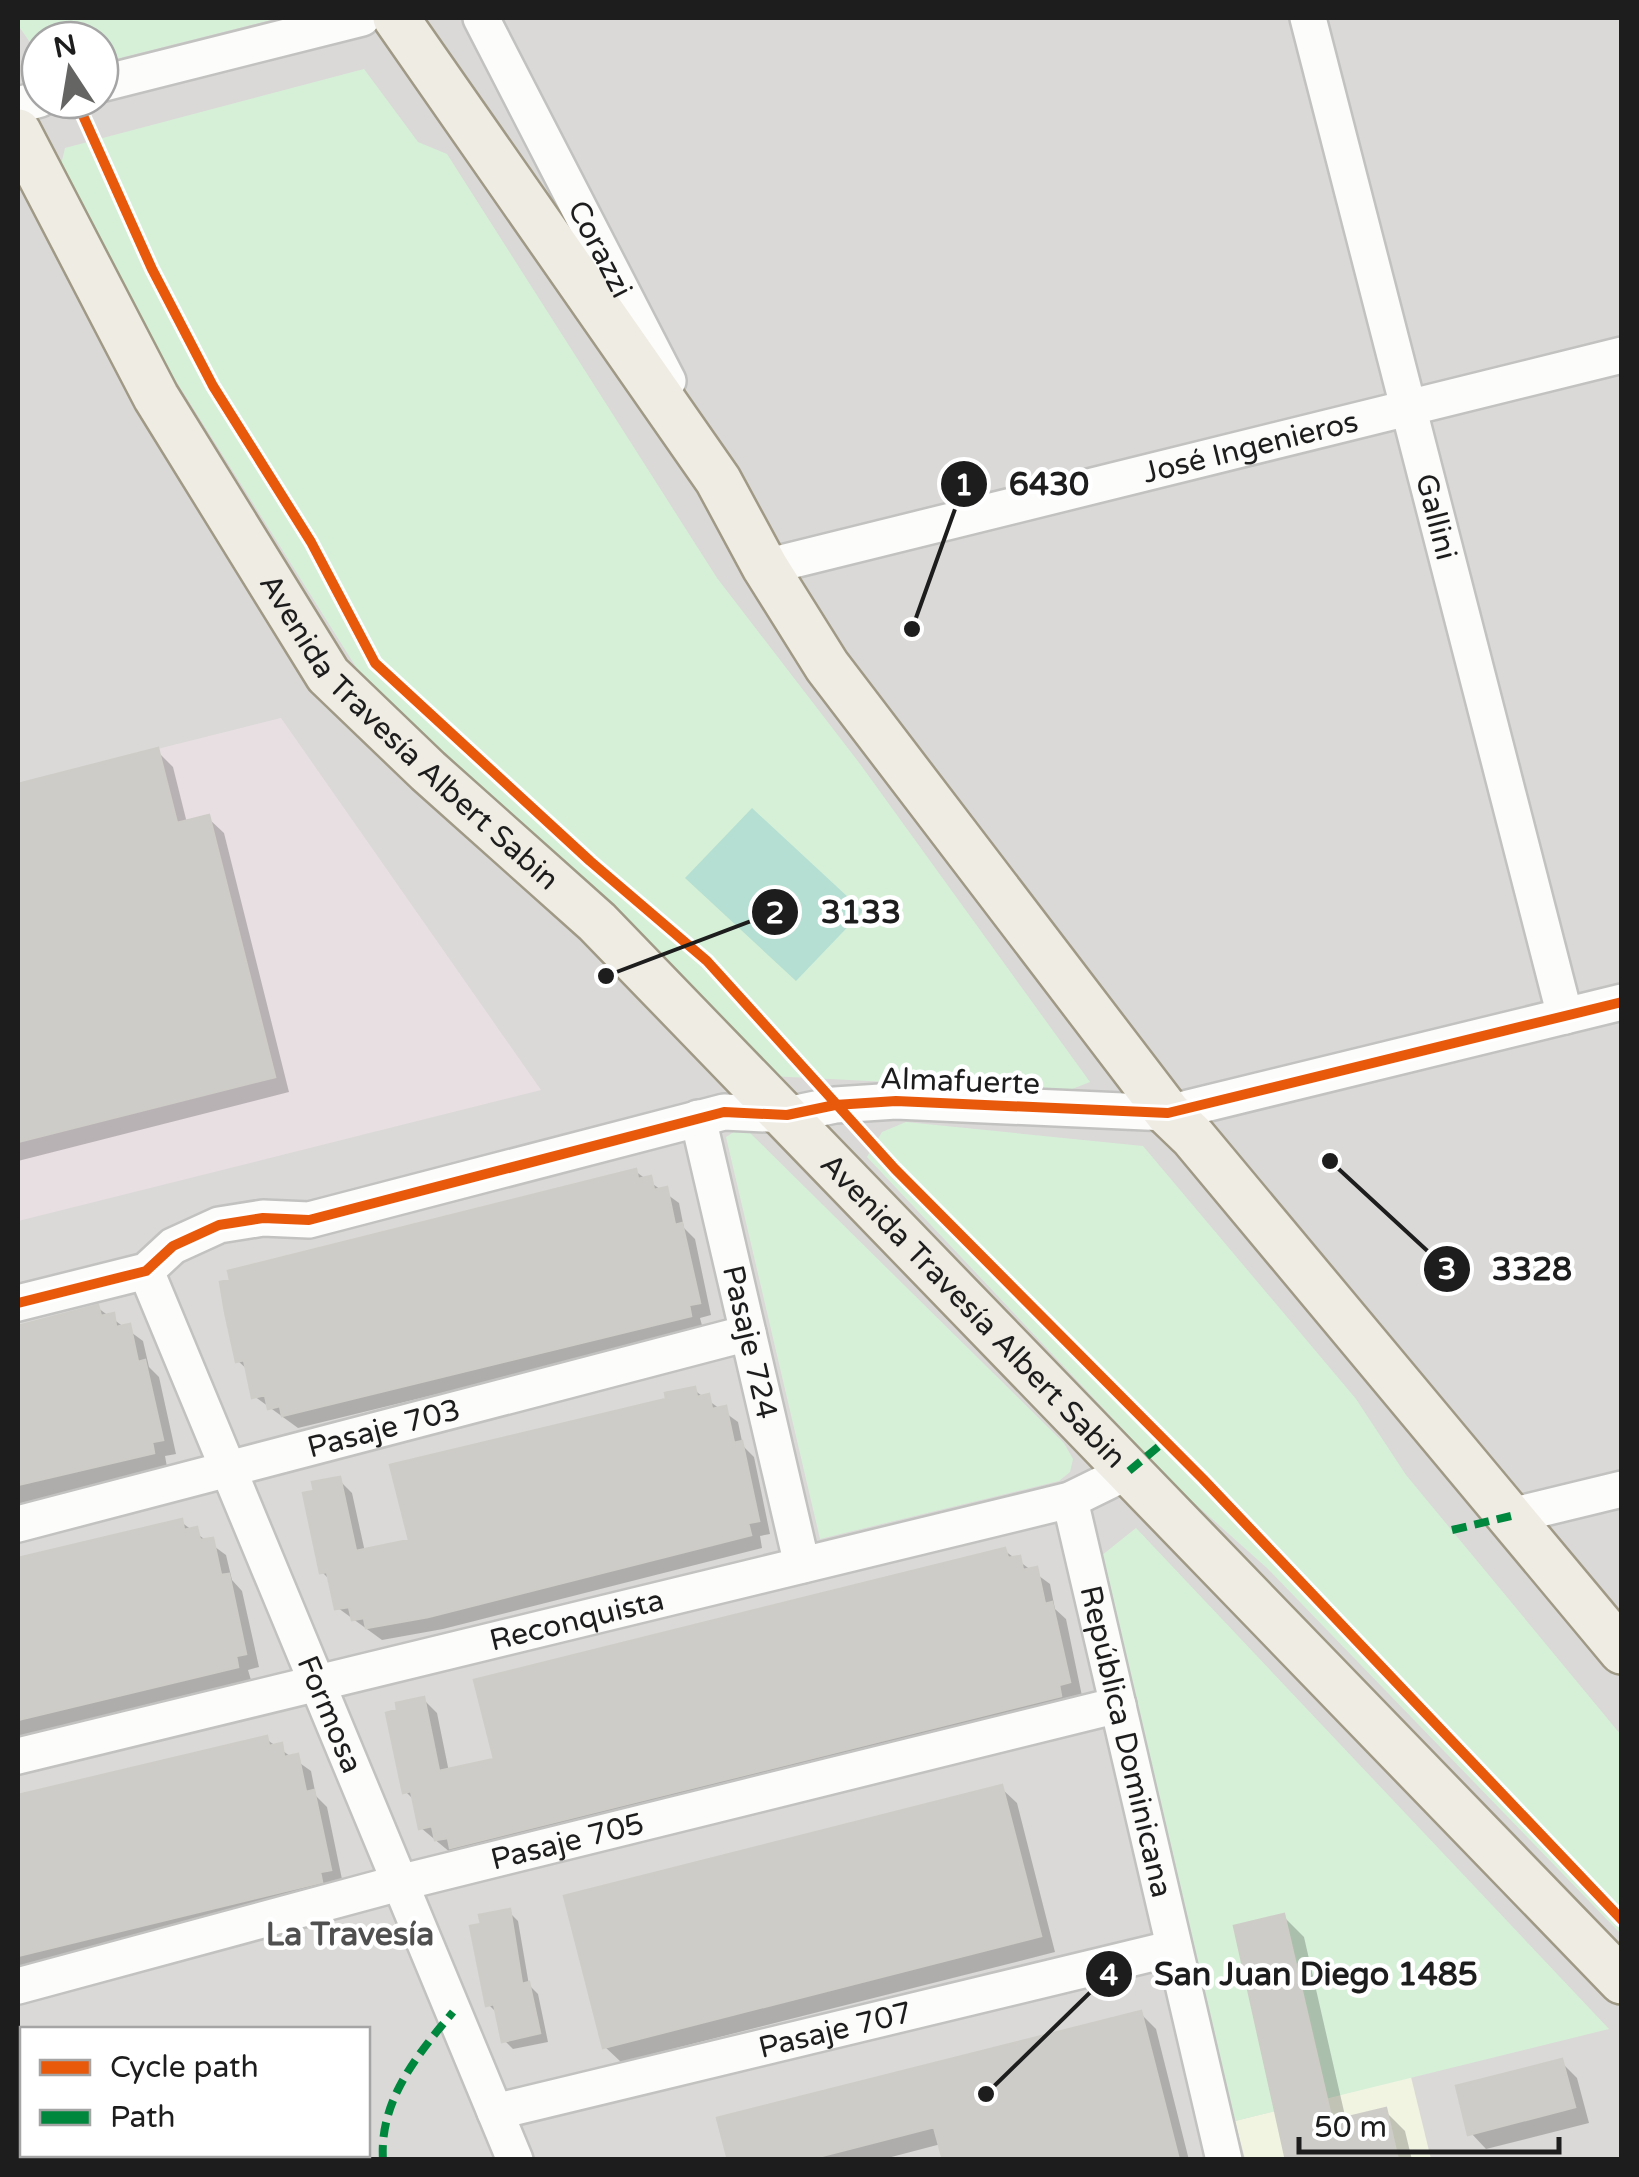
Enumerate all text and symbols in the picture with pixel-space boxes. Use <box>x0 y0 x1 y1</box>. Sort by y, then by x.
north arrow <box>20 20 120 120</box>
text: N <box>50 28 80 65</box>
street label: Corazzi <box>559 194 640 304</box>
street label: José Ingenieros <box>1139 403 1362 492</box>
callout: 6430 <box>939 453 1109 515</box>
text: 6430 <box>1009 466 1089 504</box>
text: 1 <box>955 467 973 504</box>
street label: Gallini <box>1407 470 1465 564</box>
street label: Avenida Travesía Albert Sabin <box>251 567 566 898</box>
callout: 3133 <box>750 881 921 943</box>
text: 3133 <box>821 894 901 932</box>
text: 2 <box>766 895 784 932</box>
street label: Almafuerte <box>879 1060 1041 1103</box>
street label: Avenida Travesía Albert Sabin <box>812 1146 1134 1476</box>
callout: 3328 <box>1422 1238 1592 1300</box>
text: 3 <box>1438 1251 1456 1288</box>
text: 3328 <box>1492 1251 1572 1289</box>
street label: Pasaje 724 <box>714 1262 785 1423</box>
street label: Pasaje 703 <box>303 1391 464 1467</box>
street label: Reconquista <box>486 1581 668 1660</box>
street label: República Dominicana <box>1072 1582 1180 1901</box>
street label: Formosa <box>289 1650 370 1779</box>
street label: Pasaje 705 <box>487 1805 648 1879</box>
district label: La Travesía <box>266 1916 434 1954</box>
callout: San Juan Diego 1485 <box>1084 1943 1498 2005</box>
text: San Juan Diego 1485 <box>1154 1956 1478 1994</box>
text: 4 <box>1100 1957 1119 1994</box>
street label: Pasaje 707 <box>755 1994 916 2067</box>
legend <box>20 2027 370 2157</box>
text: Cycle path <box>110 2049 259 2086</box>
scale bar <box>1299 2092 1559 2154</box>
text: Path <box>110 2099 176 2136</box>
text: 50 m <box>1314 2109 1387 2146</box>

